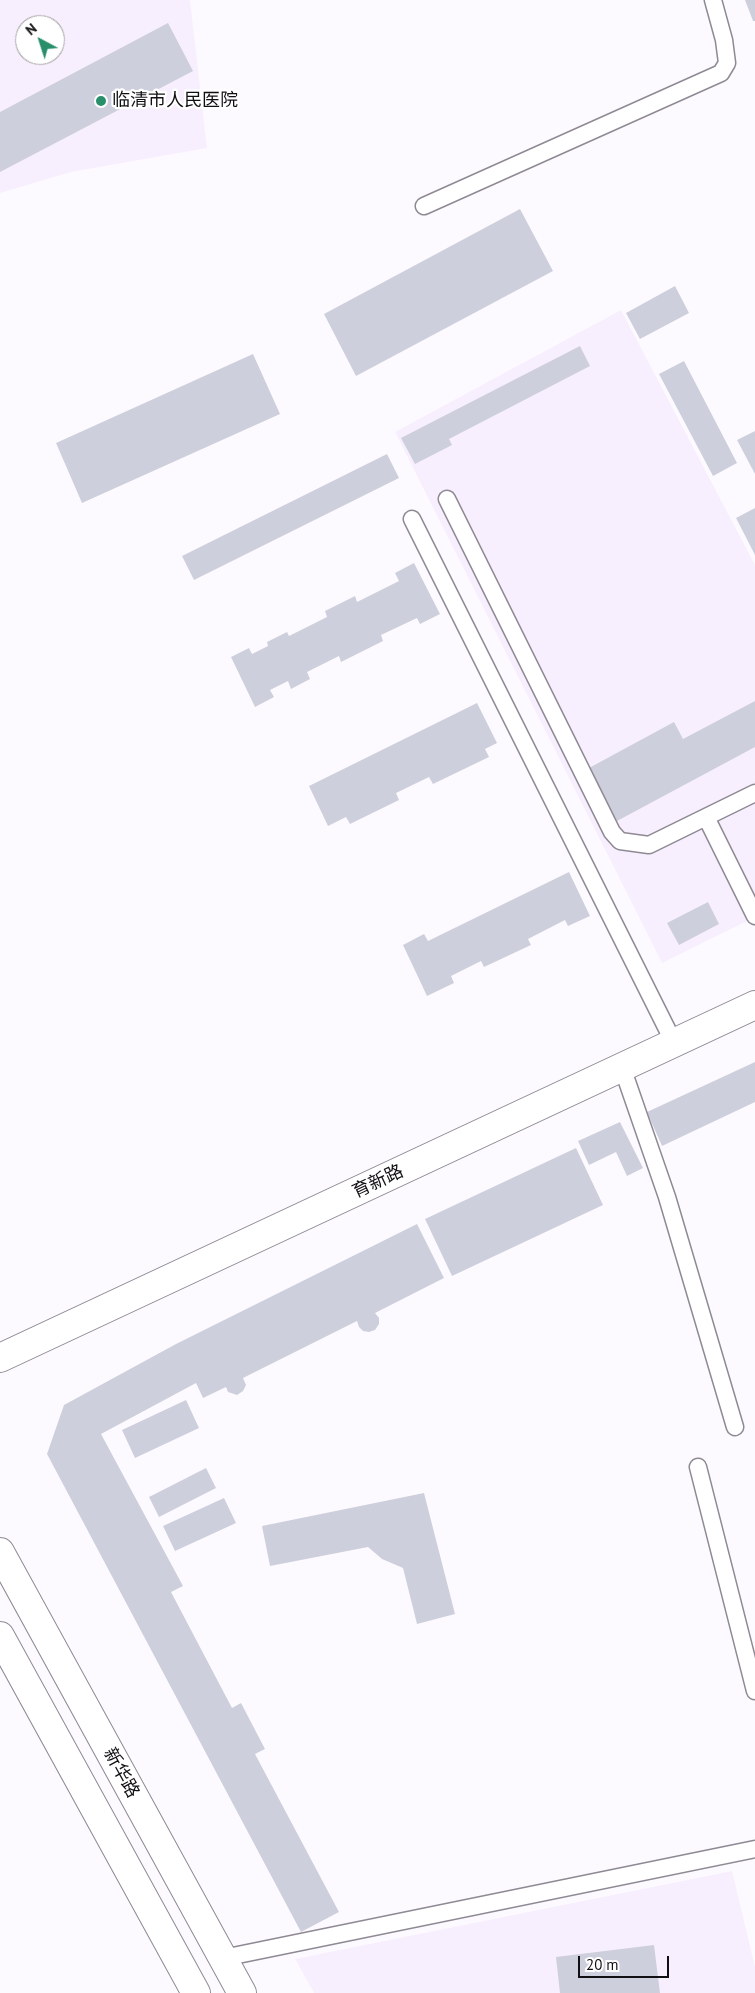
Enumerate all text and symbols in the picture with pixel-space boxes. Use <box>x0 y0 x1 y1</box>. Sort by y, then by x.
north arrow <box>15 15 65 65</box>
text: N <box>22 19 40 39</box>
place label: 临清市人民医院 <box>112 90 238 112</box>
marker: 临清市人民医院 <box>94 94 108 108</box>
street label: 育新路 <box>349 1161 407 1203</box>
street label: 新华路 <box>98 1744 144 1802</box>
scale bar <box>580 1946 671 1978</box>
text: 20 m <box>586 1955 619 1974</box>

